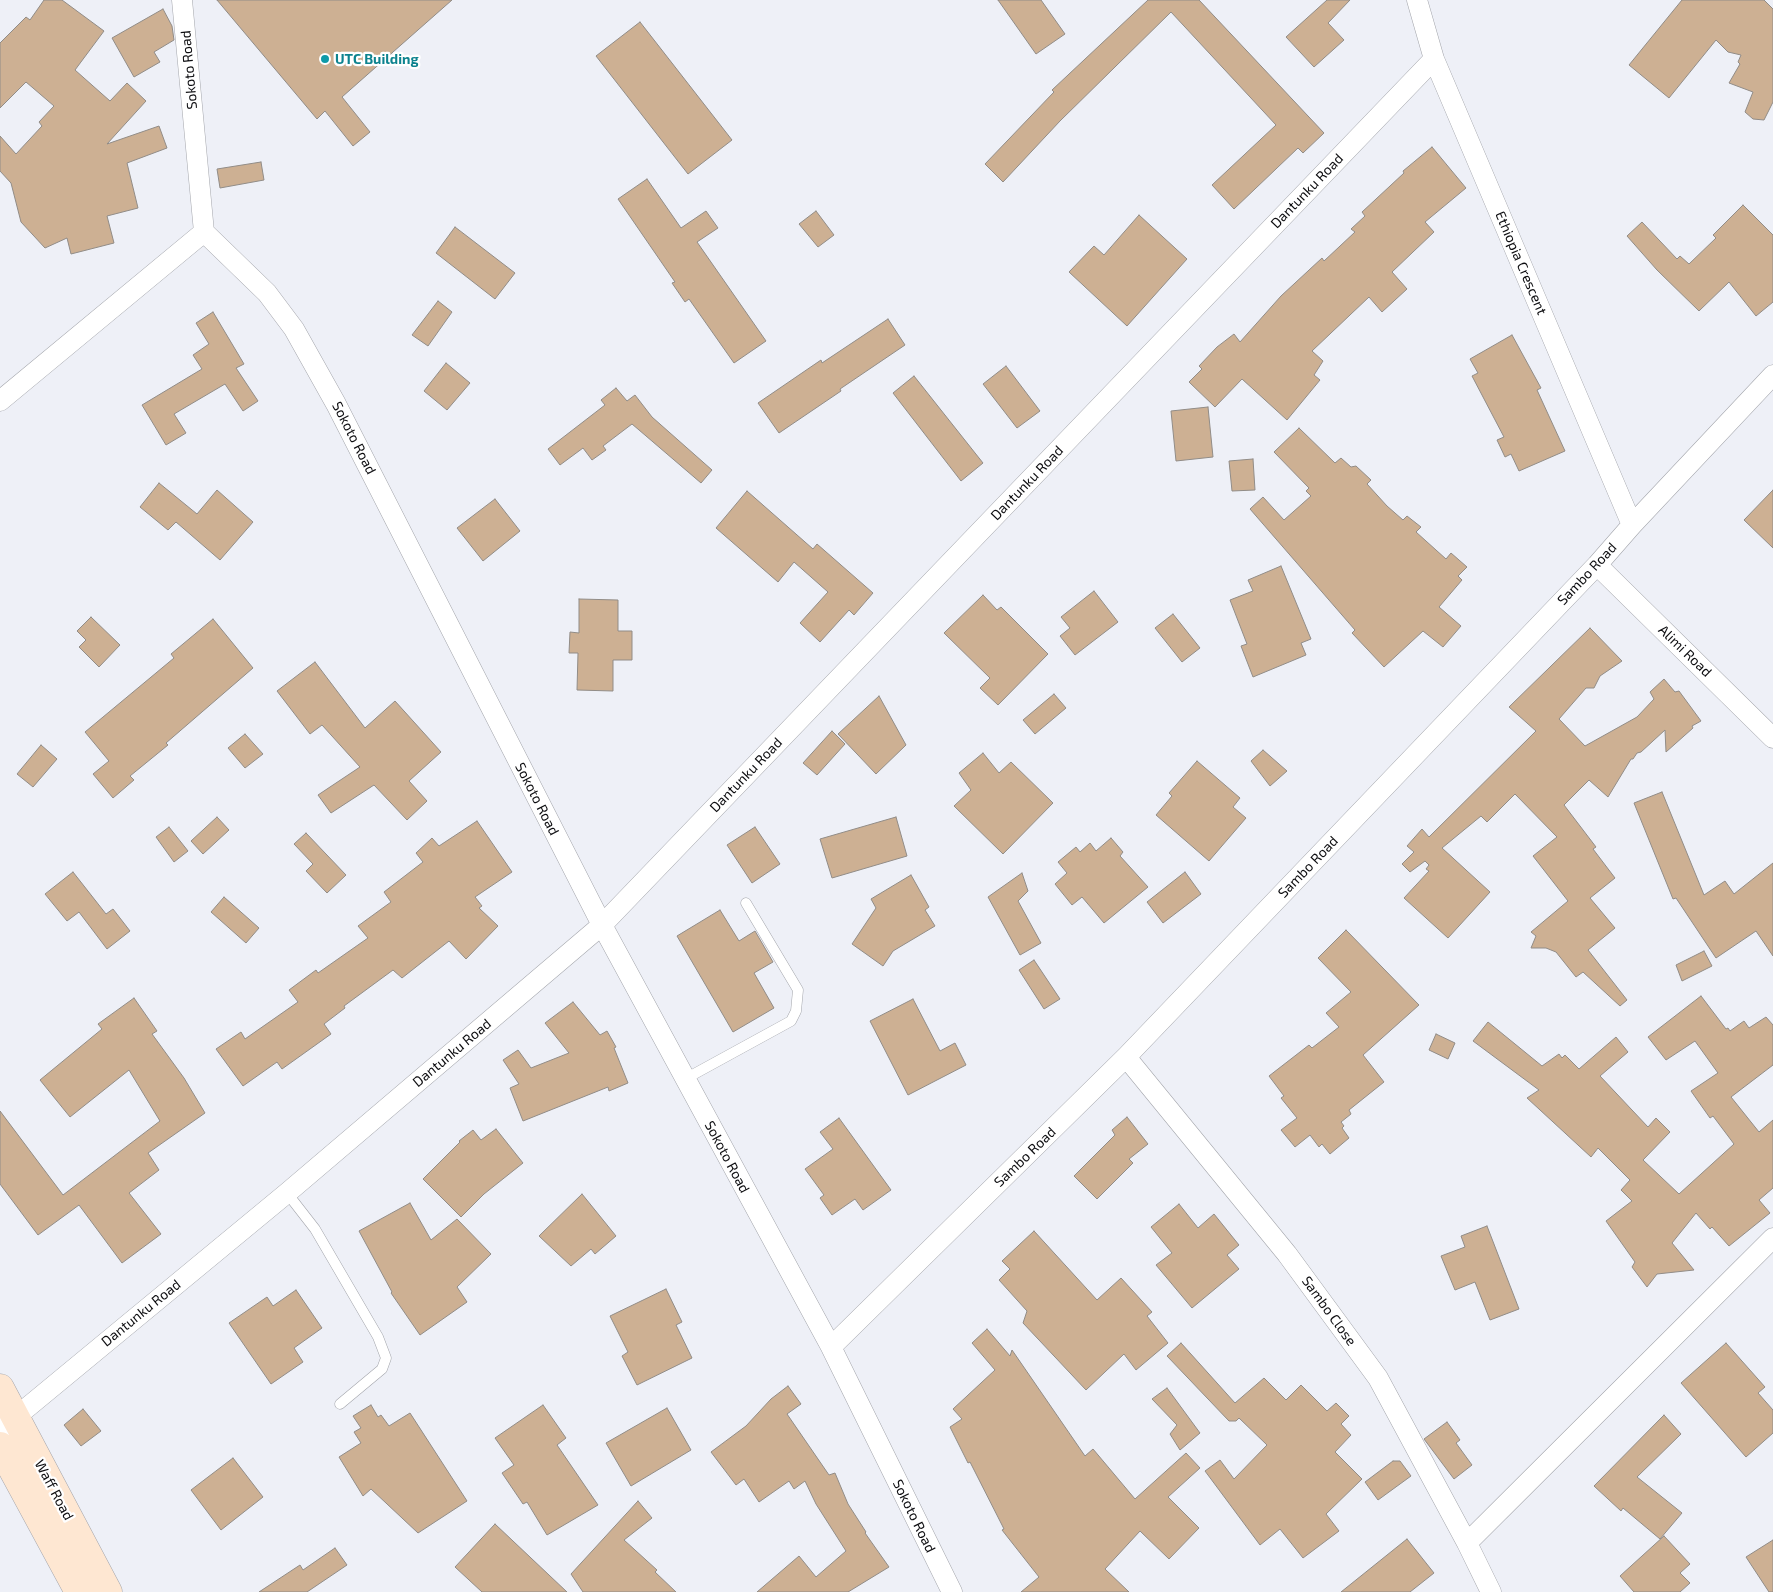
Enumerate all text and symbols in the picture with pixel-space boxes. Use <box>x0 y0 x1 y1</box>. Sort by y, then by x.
street label: Sokoto Road <box>177 30 201 110</box>
place label: UTC Building <box>335 51 419 67</box>
marker: UTC Building <box>319 53 331 65</box>
street label: Dantunku Road <box>1267 150 1347 232</box>
street label: Ethiopia Crescent <box>1492 209 1550 317</box>
street label: Sokoto Road <box>329 399 379 477</box>
street label: Dantunku Road <box>987 442 1067 524</box>
street label: Sambo Road <box>1554 539 1620 609</box>
street label: Alimi Road <box>1655 622 1715 680</box>
street label: Dantunku Road <box>706 734 786 816</box>
street label: Sokoto Road <box>512 760 562 838</box>
street label: Sambo Road <box>1274 833 1342 901</box>
street label: Dantunku Road <box>409 1015 495 1091</box>
street label: Sokoto Road <box>701 1118 753 1196</box>
street label: Sambo Road <box>991 1123 1059 1191</box>
street label: Sambo Close <box>1298 1273 1360 1349</box>
street label: Dantunku Road <box>98 1276 184 1350</box>
street label: Waff Road <box>31 1457 77 1523</box>
street label: Sokoto Road <box>889 1477 939 1555</box>

